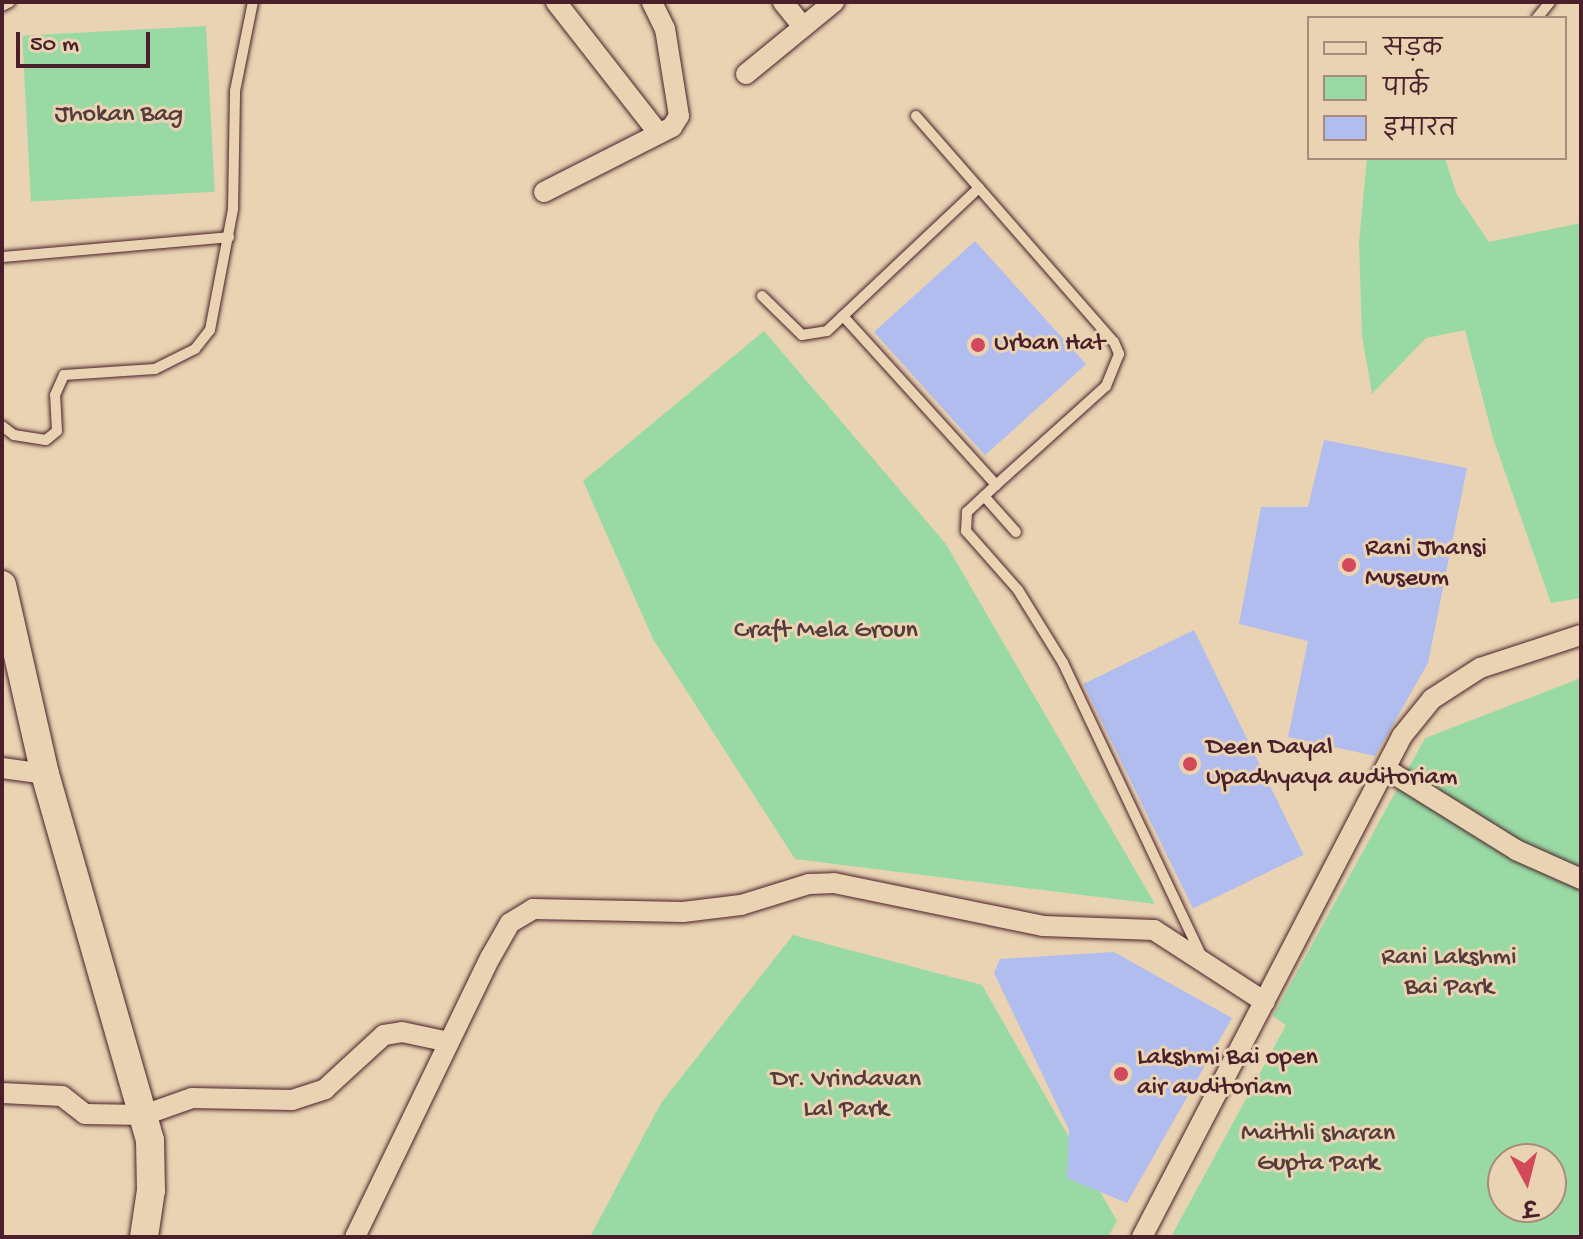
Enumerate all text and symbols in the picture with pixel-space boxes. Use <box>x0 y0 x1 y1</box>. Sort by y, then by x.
scale bar <box>20 16 154 66</box>
legend <box>1307 16 1567 160</box>
text: 50 m <box>30 31 79 60</box>
text: सड़क <box>1383 36 1442 65</box>
text: पार्क <box>1383 76 1428 105</box>
park label: Jhokan Bag <box>55 100 183 132</box>
text: इमारत <box>1383 116 1456 145</box>
place label: Urban Hat <box>994 329 1105 361</box>
marker: Urban Hat <box>969 336 987 354</box>
place label: Rani Jhansi Museum <box>1365 534 1487 596</box>
marker: Rani Jhansi Museum <box>1340 556 1358 574</box>
park label: Craft Mela Groun <box>734 616 918 648</box>
place label: Deen Dayal Upadhyaya auditoriam <box>1206 733 1457 794</box>
marker: Deen Dayal Upadhyaya auditoriam <box>1181 755 1199 773</box>
park label: Rani Lakshmi Bai Park <box>1381 943 1517 1004</box>
place label: Lakshmi Bai open air auditoriam <box>1137 1043 1318 1104</box>
park label: Dr. Vrindavan Lal Park <box>771 1065 921 1126</box>
marker: Lakshmi Bai open air auditoriam <box>1112 1065 1130 1083</box>
park label: Maithli sharan Gupta Park <box>1241 1119 1395 1180</box>
north arrow <box>1487 1143 1567 1223</box>
text: उ <box>1521 1191 1539 1219</box>

